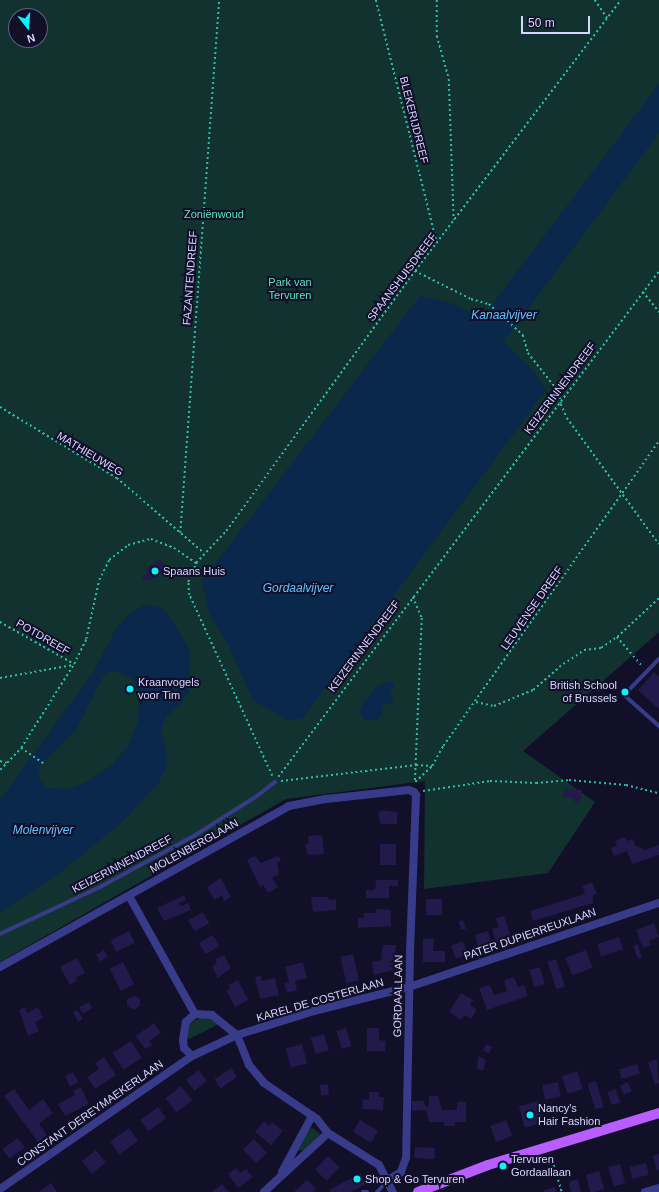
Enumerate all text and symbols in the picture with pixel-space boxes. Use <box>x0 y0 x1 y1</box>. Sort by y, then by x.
north arrow <box>8 8 48 48</box>
scale bar <box>523 8 592 34</box>
text: 50 m <box>528 16 555 30</box>
text: N <box>26 32 37 45</box>
street label: BLEKERIJDREEF <box>397 75 431 165</box>
park label: Zoniënwoud <box>184 207 244 221</box>
street label: FAZANTENDREEF <box>180 230 200 326</box>
street label: SPAANSHUISDREEF <box>364 230 440 324</box>
park label: Park van Tervuren <box>268 276 312 302</box>
water label: Kanaalvijver <box>471 309 537 323</box>
street label: KEIZERINNENDREEF <box>521 340 599 436</box>
street label: MATHIEUWEG <box>54 429 126 479</box>
place label: Spaans Huis <box>163 564 225 578</box>
street label: LEUVENSE DREEF <box>498 564 566 652</box>
marker: Spaans Huis <box>150 566 160 576</box>
water label: Gordaalvijver <box>263 582 333 596</box>
street label: KEIZERINNENDREEF <box>325 598 403 694</box>
street label: POTDREEF <box>14 616 72 658</box>
place label: Kraanvogels voor Tim <box>138 676 199 702</box>
place label: British School of Brussels <box>550 679 617 705</box>
marker: Kraanvogels voor Tim <box>125 684 135 694</box>
marker: British School of Brussels <box>620 687 630 697</box>
street label: MOLENBERGLAAN <box>147 816 241 876</box>
water label: Molenvijver <box>13 824 73 838</box>
street label: KEIZERINNENDREEF <box>70 832 174 896</box>
street label: PATER DUPIERREUXLAAN <box>462 905 598 963</box>
street label: GORDAALLAAN <box>391 955 405 1037</box>
street label: KAREL DE COSTERLAAN <box>255 975 385 1025</box>
street label: CONSTANT DEREYMAEKERLAAN <box>14 1057 166 1169</box>
place label: Nancy's Hair Fashion <box>538 1102 600 1128</box>
marker: Nancy's Hair Fashion <box>525 1110 535 1120</box>
place label: Tervuren Gordaallaan <box>511 1153 571 1179</box>
marker: Tervuren Gordaallaan <box>498 1161 508 1171</box>
place label: Shop & Go Tervuren <box>365 1172 465 1186</box>
marker: Shop & Go Tervuren <box>352 1174 362 1184</box>

